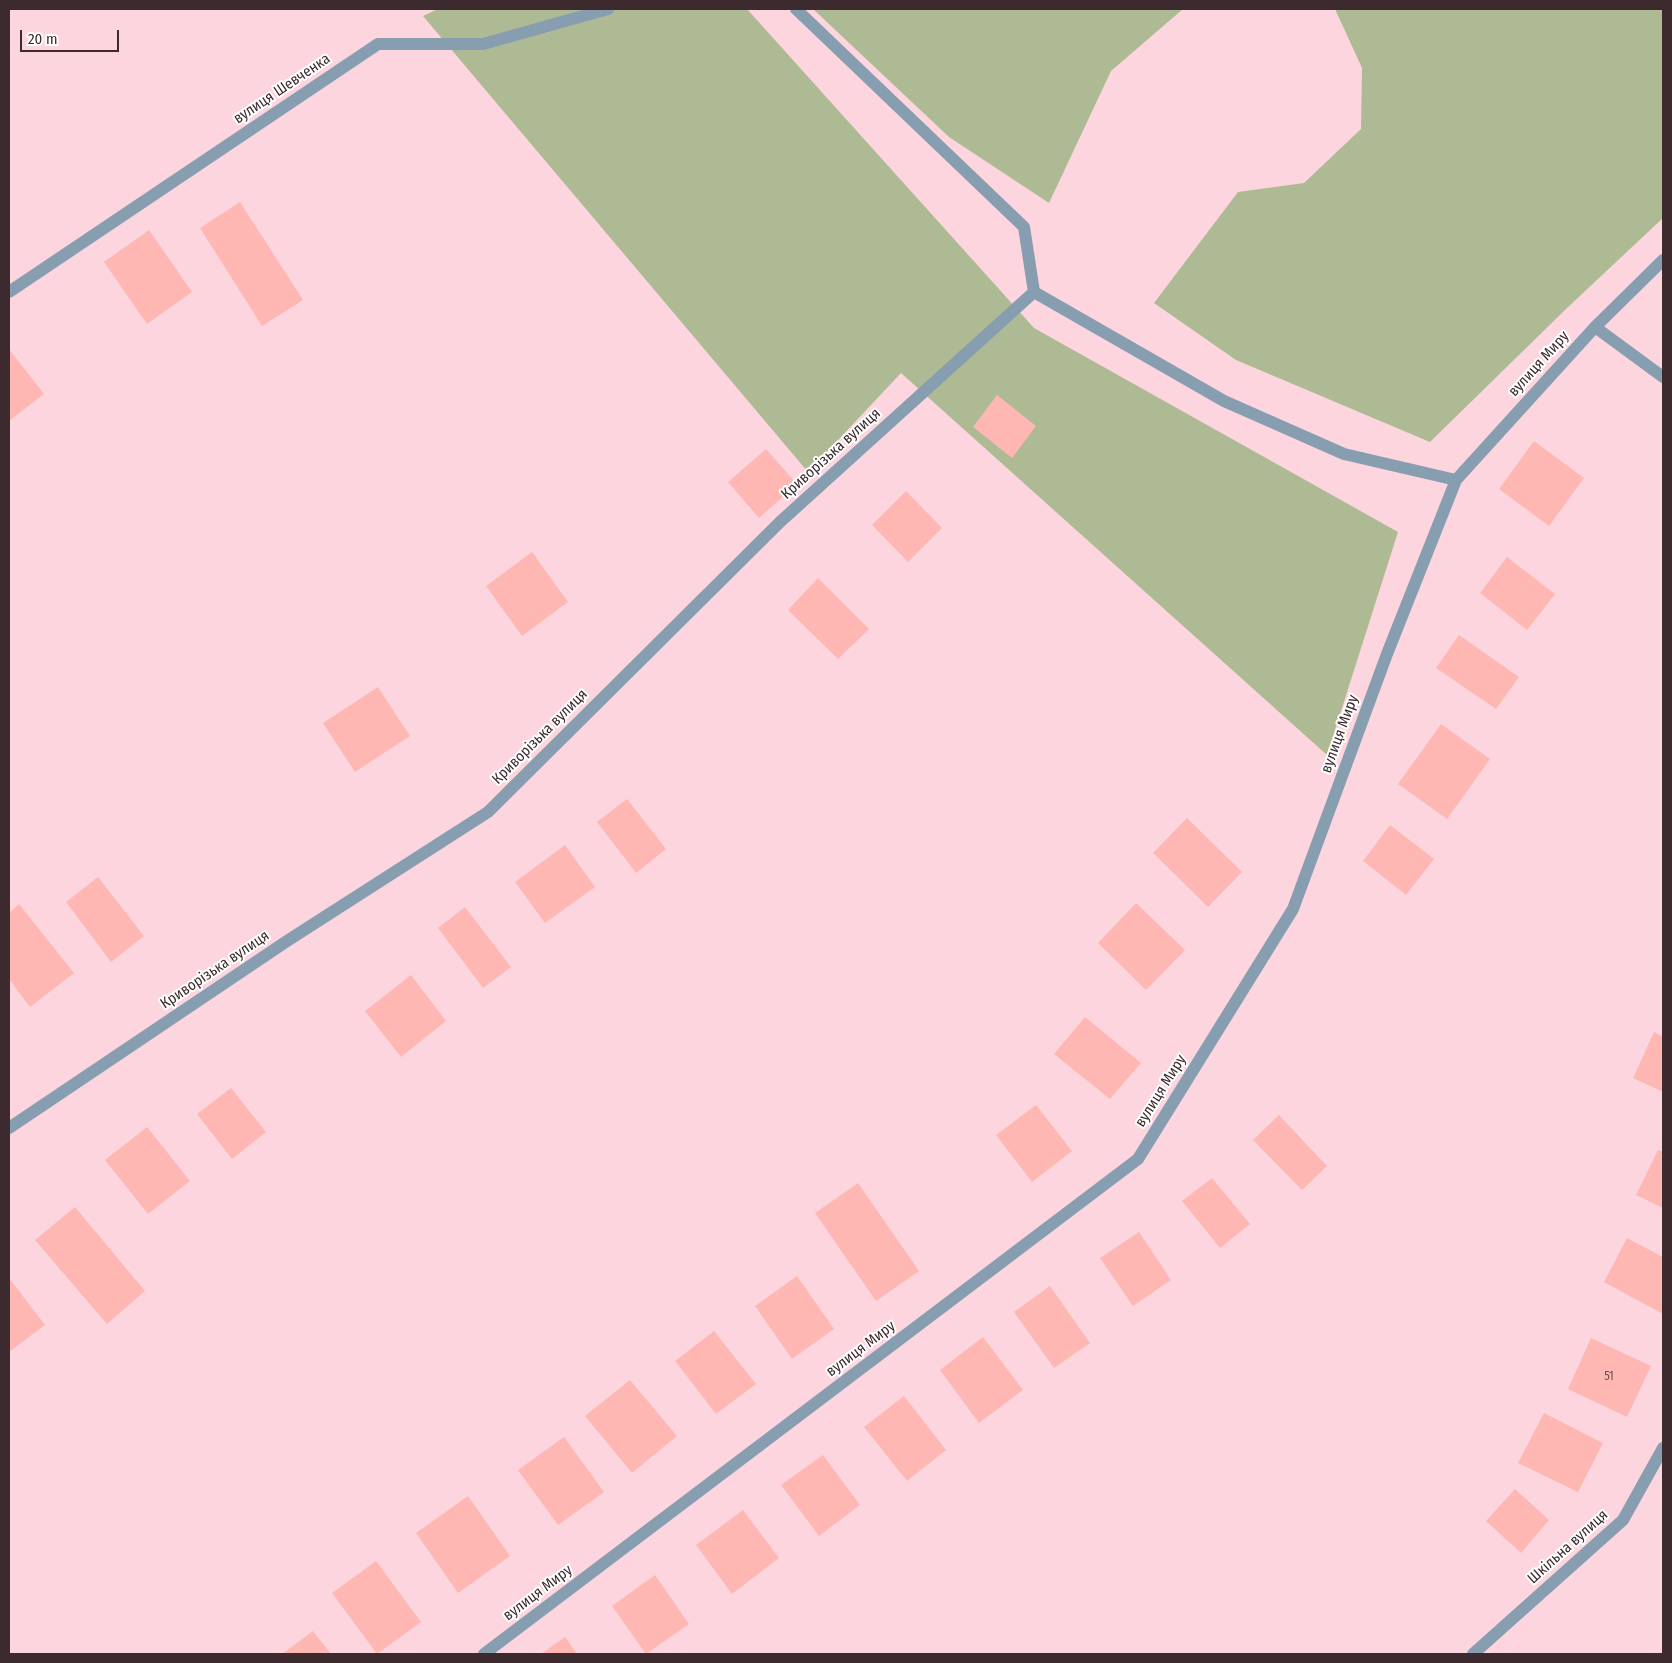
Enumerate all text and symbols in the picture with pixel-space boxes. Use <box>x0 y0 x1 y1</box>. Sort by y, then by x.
scale bar <box>22 20 121 52</box>
text: 20 m <box>28 30 58 48</box>
street label: вулиця Шевченка <box>230 50 334 128</box>
street label: вулиця Миру <box>1505 328 1573 400</box>
street label: Криворізька вулиця <box>778 405 884 503</box>
street label: Криворізька вулиця <box>489 686 591 788</box>
street label: вулиця Миру <box>1318 692 1362 776</box>
street label: Криворізька вулиця <box>157 927 273 1013</box>
street label: вулиця Миру <box>1132 1052 1190 1130</box>
street label: вулиця Миру <box>823 1317 899 1381</box>
house number: 51 <box>1604 1370 1614 1384</box>
street label: Шкільна вулиця <box>1524 1506 1612 1588</box>
street label: вулиця Миру <box>500 1561 576 1625</box>

